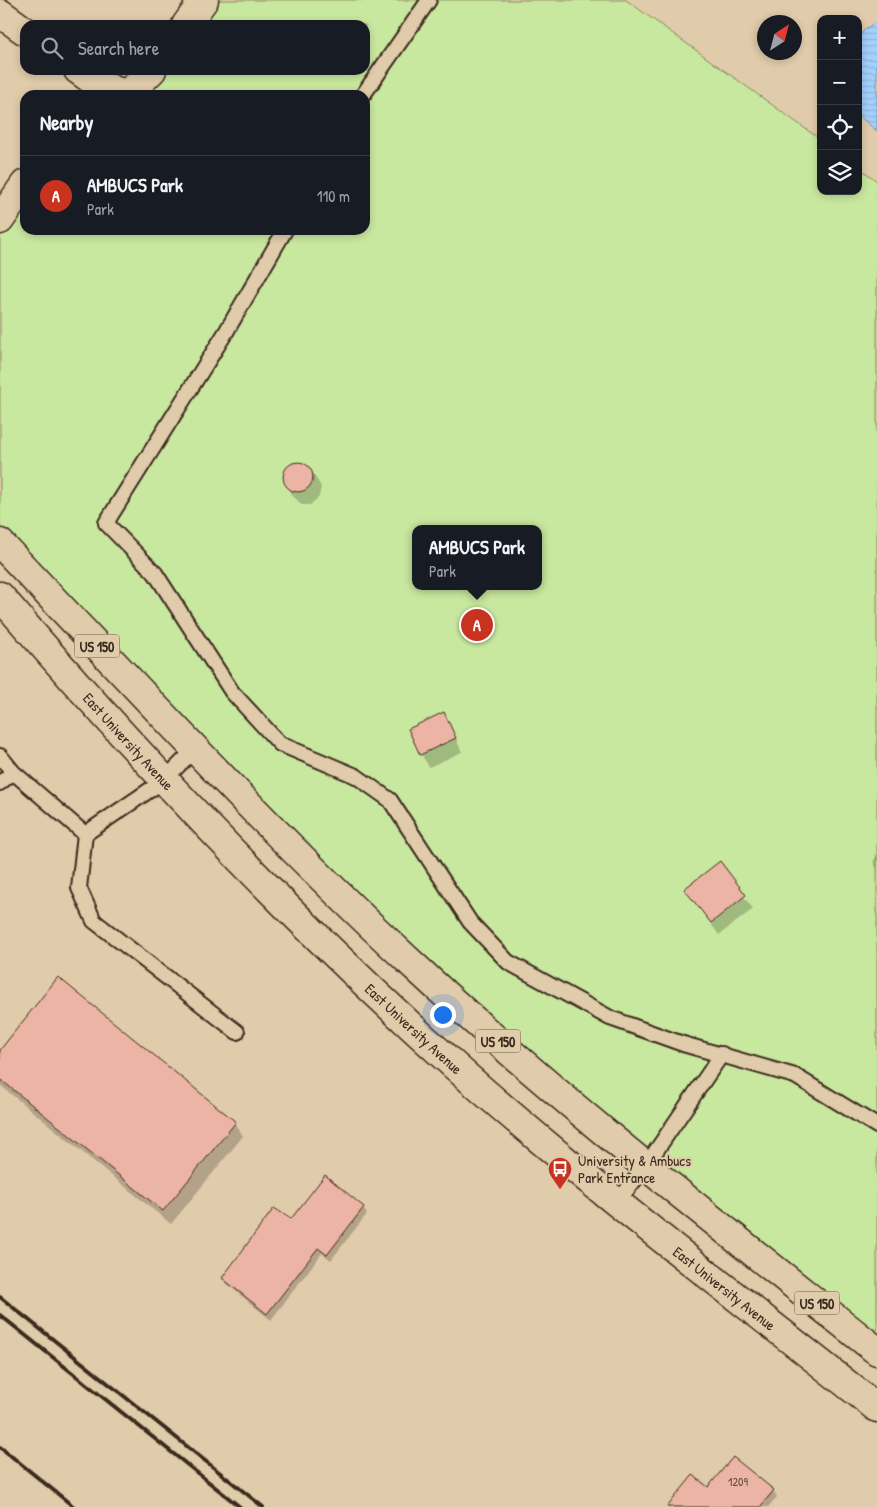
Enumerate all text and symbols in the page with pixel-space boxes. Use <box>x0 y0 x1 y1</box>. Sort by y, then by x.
north arrow <box>757 15 802 60</box>
map controls <box>817 15 862 195</box>
button: + <box>817 15 862 60</box>
search box <box>20 20 370 75</box>
icon: search <box>38 34 66 62</box>
text: Search here <box>78 35 159 61</box>
button: − <box>817 60 862 105</box>
button: locate <box>817 105 862 150</box>
text: Nearby <box>40 108 93 137</box>
button: layers <box>817 150 862 195</box>
text: AMBUCS Park <box>87 172 183 198</box>
text: A <box>52 185 60 207</box>
text: 110 m <box>317 185 350 207</box>
text: Park <box>87 198 114 220</box>
popup <box>412 525 542 590</box>
text: AMBUCS Park <box>429 534 525 560</box>
text: Park <box>429 560 456 582</box>
pin: A <box>461 606 493 644</box>
road number: US 150 <box>74 634 120 658</box>
street label: East University Avenue <box>79 688 179 794</box>
street label: East University Avenue <box>361 978 467 1079</box>
your location <box>430 1002 456 1028</box>
road number: US 150 <box>476 1030 520 1052</box>
place label: University & Ambucs Park Entrance <box>578 1150 691 1188</box>
bus stop icon: University & Ambucs Park Entrance <box>547 1156 573 1190</box>
street label: East University Avenue <box>669 1241 781 1335</box>
road number: US 150 <box>794 1292 840 1315</box>
house number: 1209 <box>728 1473 748 1490</box>

